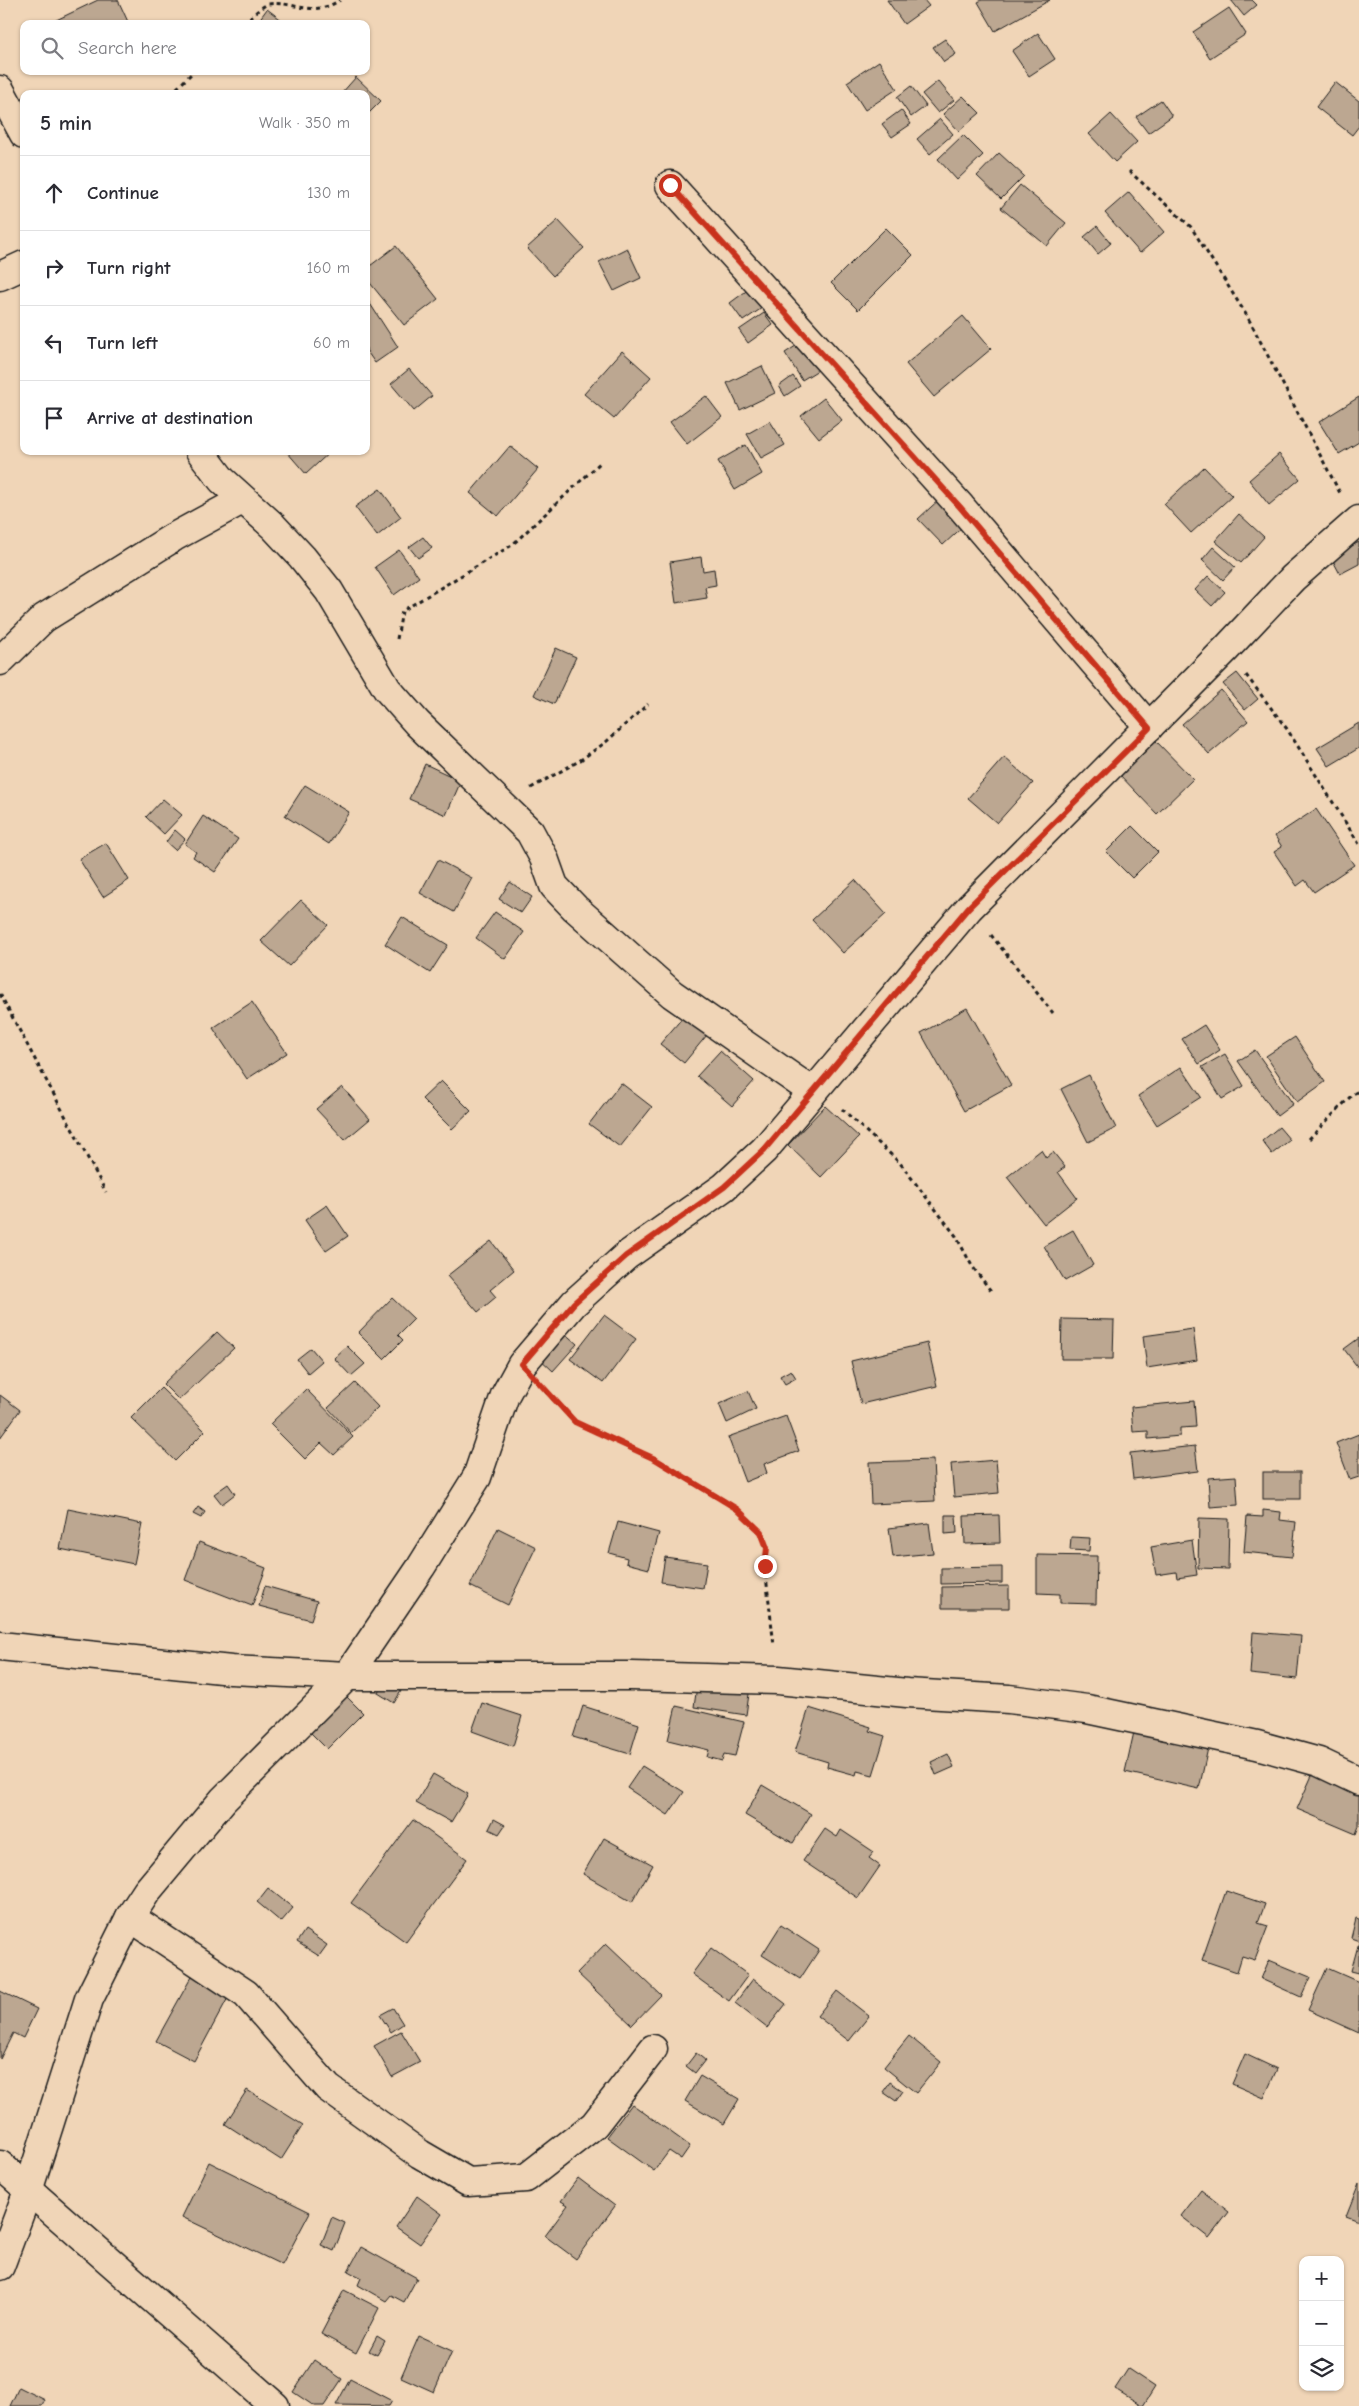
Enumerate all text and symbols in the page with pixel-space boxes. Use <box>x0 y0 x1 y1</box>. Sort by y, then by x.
search box <box>20 20 370 75</box>
icon: search <box>38 34 66 62</box>
text: Search here <box>78 37 177 59</box>
text: 5 min <box>40 111 92 135</box>
text: Walk · 350 m <box>259 114 350 132</box>
route start <box>659 174 682 197</box>
icon: ahead <box>40 179 68 207</box>
text: Continue <box>87 182 159 204</box>
text: 130 m <box>307 184 350 202</box>
icon: right <box>40 254 68 282</box>
text: Turn right <box>87 257 171 279</box>
text: 160 m <box>307 259 350 277</box>
icon: left <box>40 329 68 357</box>
text: Turn left <box>87 332 158 354</box>
text: 60 m <box>313 334 350 352</box>
icon: arrive <box>40 404 68 432</box>
text: Arrive at destination <box>87 407 253 429</box>
route end <box>754 1555 777 1578</box>
map controls <box>1299 2256 1344 2391</box>
button: + <box>1299 2256 1344 2301</box>
button: − <box>1299 2301 1344 2346</box>
button: layers <box>1299 2346 1344 2391</box>

